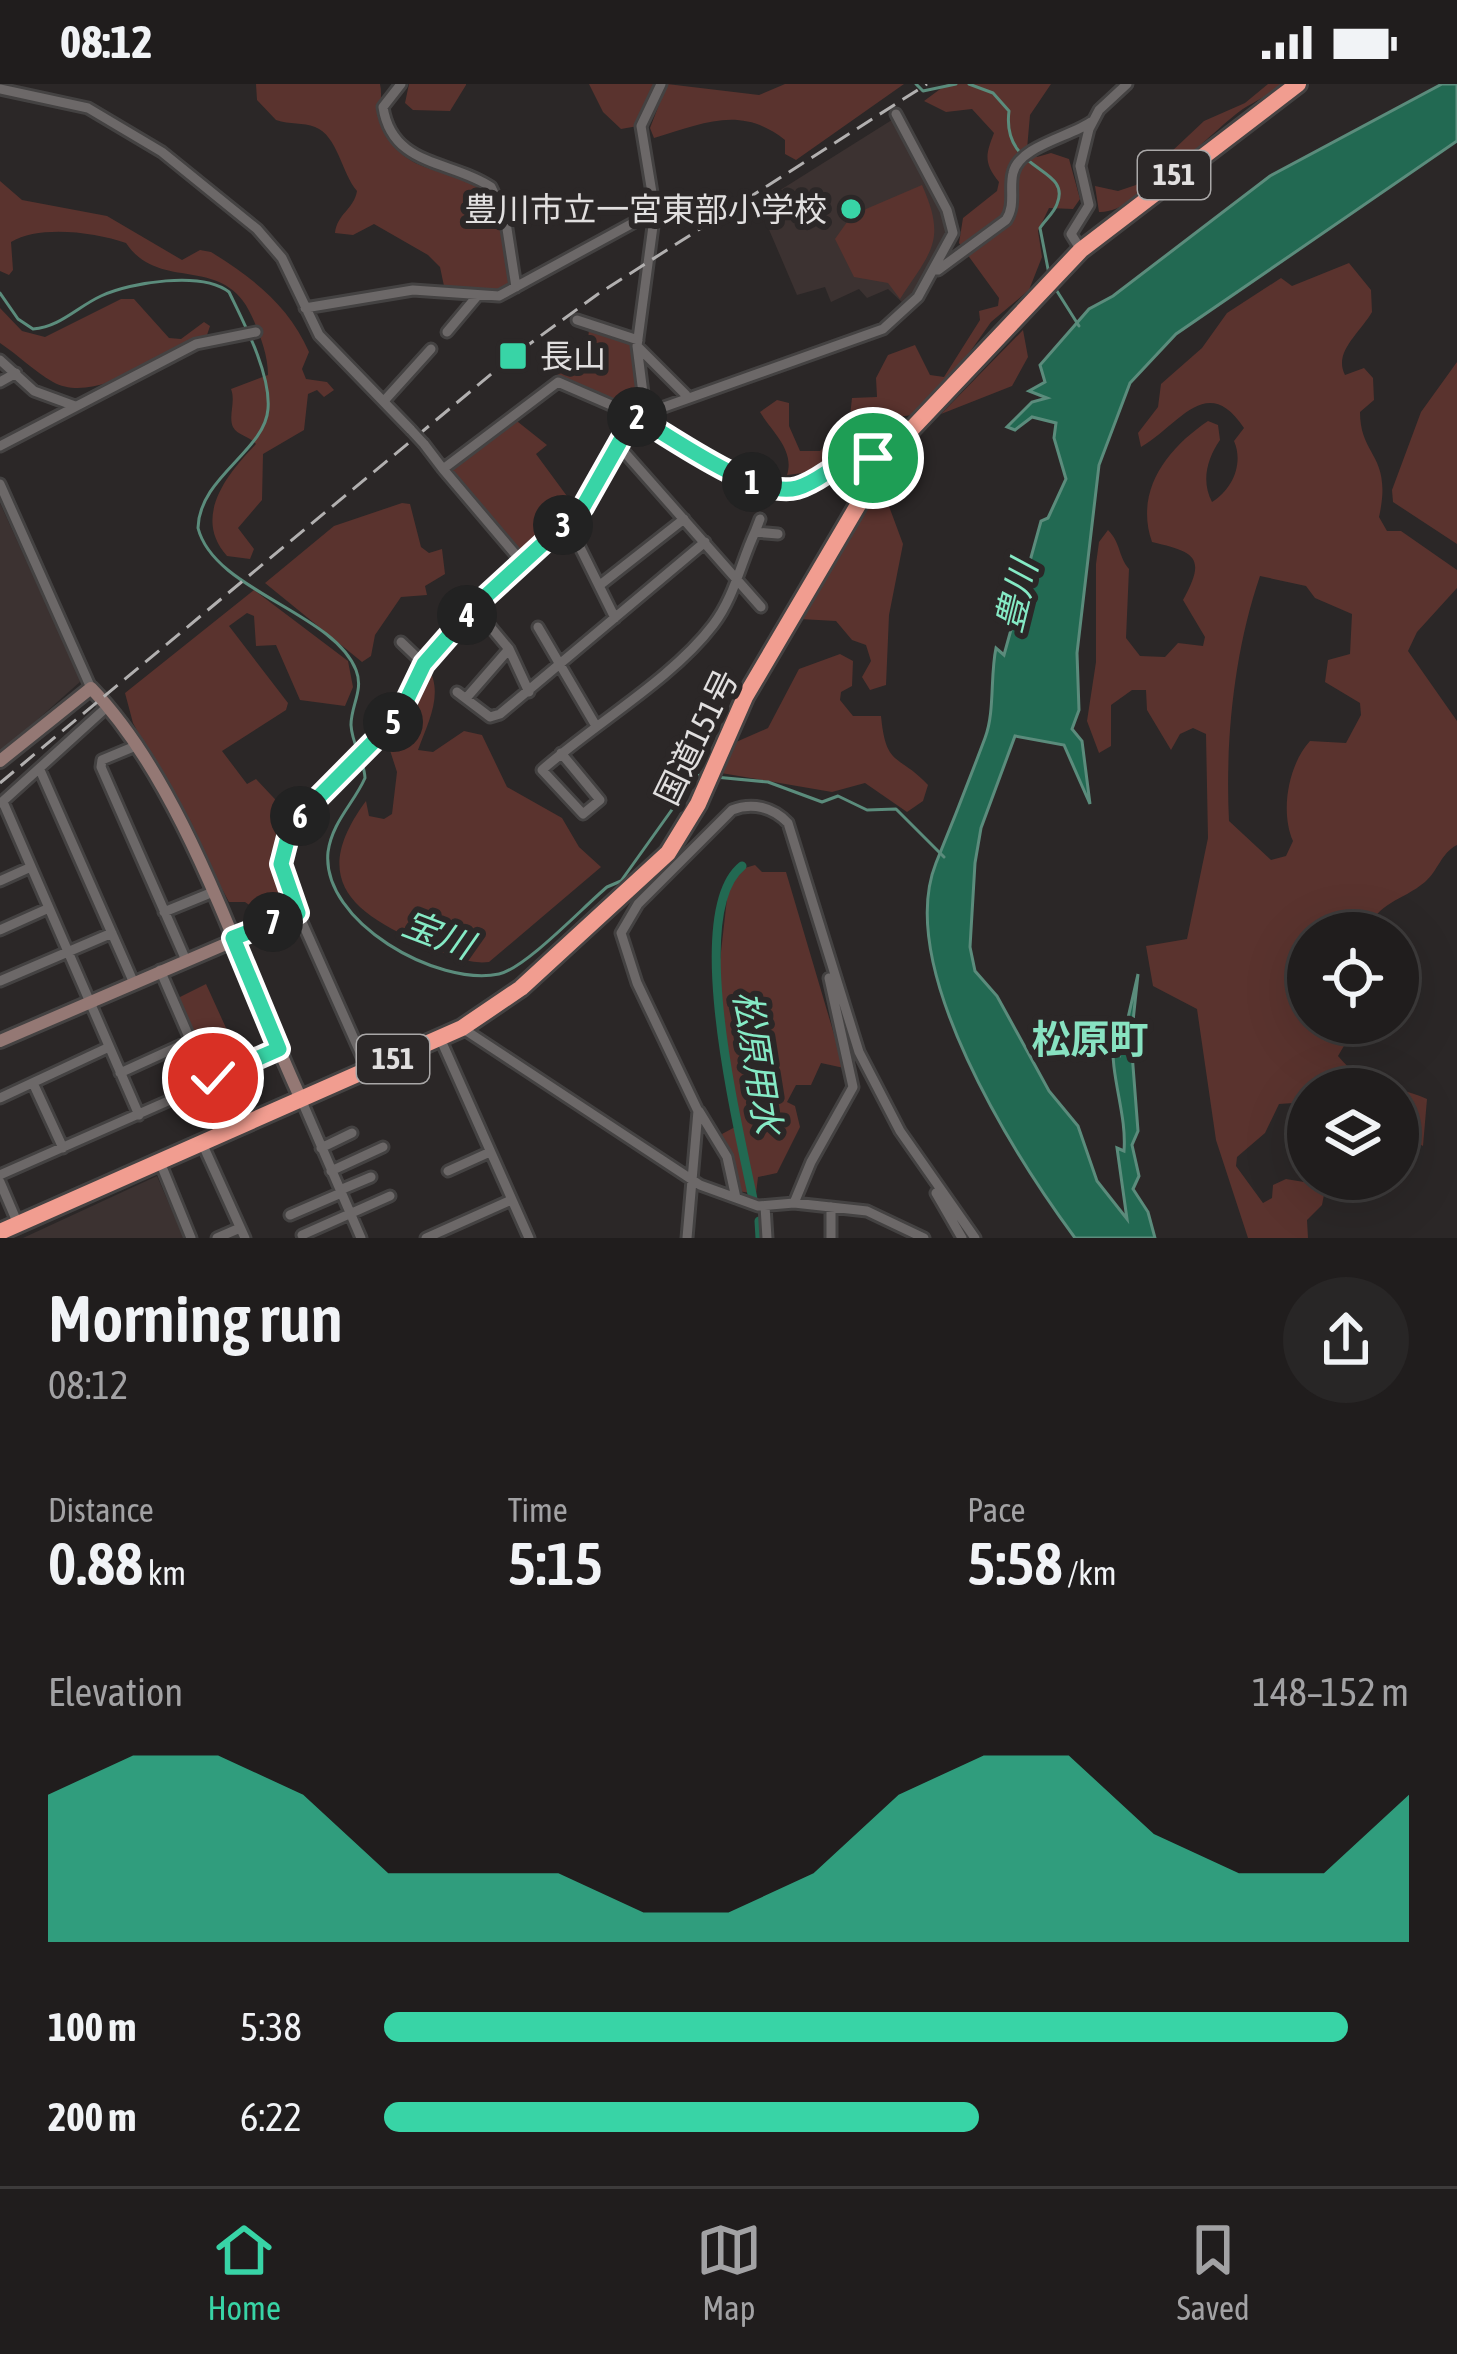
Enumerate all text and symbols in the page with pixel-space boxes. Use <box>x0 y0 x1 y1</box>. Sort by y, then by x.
text: 08:12 <box>60 16 153 68</box>
road number: 151 <box>1138 151 1210 199</box>
place label: 豊川市立一宮東部小学校 <box>464 190 827 228</box>
marker: 豊川市立一宮東部小学校 <box>838 196 864 222</box>
place label: 長山 <box>540 337 606 375</box>
marker: 長山 <box>497 340 529 372</box>
pin: 2 <box>607 387 667 447</box>
text: 2 <box>629 398 645 436</box>
pin <box>822 407 924 509</box>
icon: arrive <box>840 425 906 491</box>
pin: 1 <box>722 452 782 512</box>
text: 1 <box>744 463 760 501</box>
pin: 3 <box>533 495 593 555</box>
text: 3 <box>555 506 571 544</box>
water label: 豊川 <box>987 552 1046 636</box>
pin: 4 <box>437 585 497 645</box>
text: 4 <box>459 596 475 634</box>
street label: 国道151号 <box>647 663 745 811</box>
pin: 5 <box>363 692 423 752</box>
text: 5 <box>385 703 401 741</box>
pin: 6 <box>270 786 330 846</box>
text: 6 <box>292 797 308 835</box>
pin: 7 <box>243 892 303 952</box>
water label: 宝川 <box>397 901 483 968</box>
text: 7 <box>265 903 281 941</box>
map controls <box>1287 912 1419 1200</box>
button: locate <box>1287 912 1419 1044</box>
water label: 松原用水 <box>726 988 791 1140</box>
district label: 松原町 <box>1031 1017 1149 1061</box>
pin <box>162 1027 264 1129</box>
road number: 151 <box>357 1035 429 1083</box>
icon: check <box>180 1045 246 1111</box>
button: layers <box>1287 1068 1419 1200</box>
button: share <box>1283 1277 1409 1403</box>
text: Morning run <box>48 1280 343 1356</box>
text: 08:12 <box>48 1363 128 1407</box>
text: Distance <box>48 1491 154 1529</box>
text: Time <box>508 1491 568 1529</box>
text: Pace <box>967 1491 1025 1529</box>
text: 0.88 <box>48 1529 143 1598</box>
text: 5:15 <box>508 1529 603 1598</box>
text: 5:58 <box>967 1529 1063 1598</box>
text: km <box>143 1554 186 1592</box>
text: /km <box>1063 1554 1117 1592</box>
text: Elevation <box>48 1670 183 1714</box>
text: 148–152 m <box>1252 1670 1409 1714</box>
text: 100 m <box>48 2005 136 2049</box>
text: 5:38 <box>240 2005 302 2049</box>
text: 200 m <box>48 2095 136 2139</box>
text: 6:22 <box>240 2095 302 2139</box>
tab: Home <box>207 2217 281 2327</box>
tab: Map <box>696 2217 762 2327</box>
tab: Saved <box>1177 2217 1250 2327</box>

